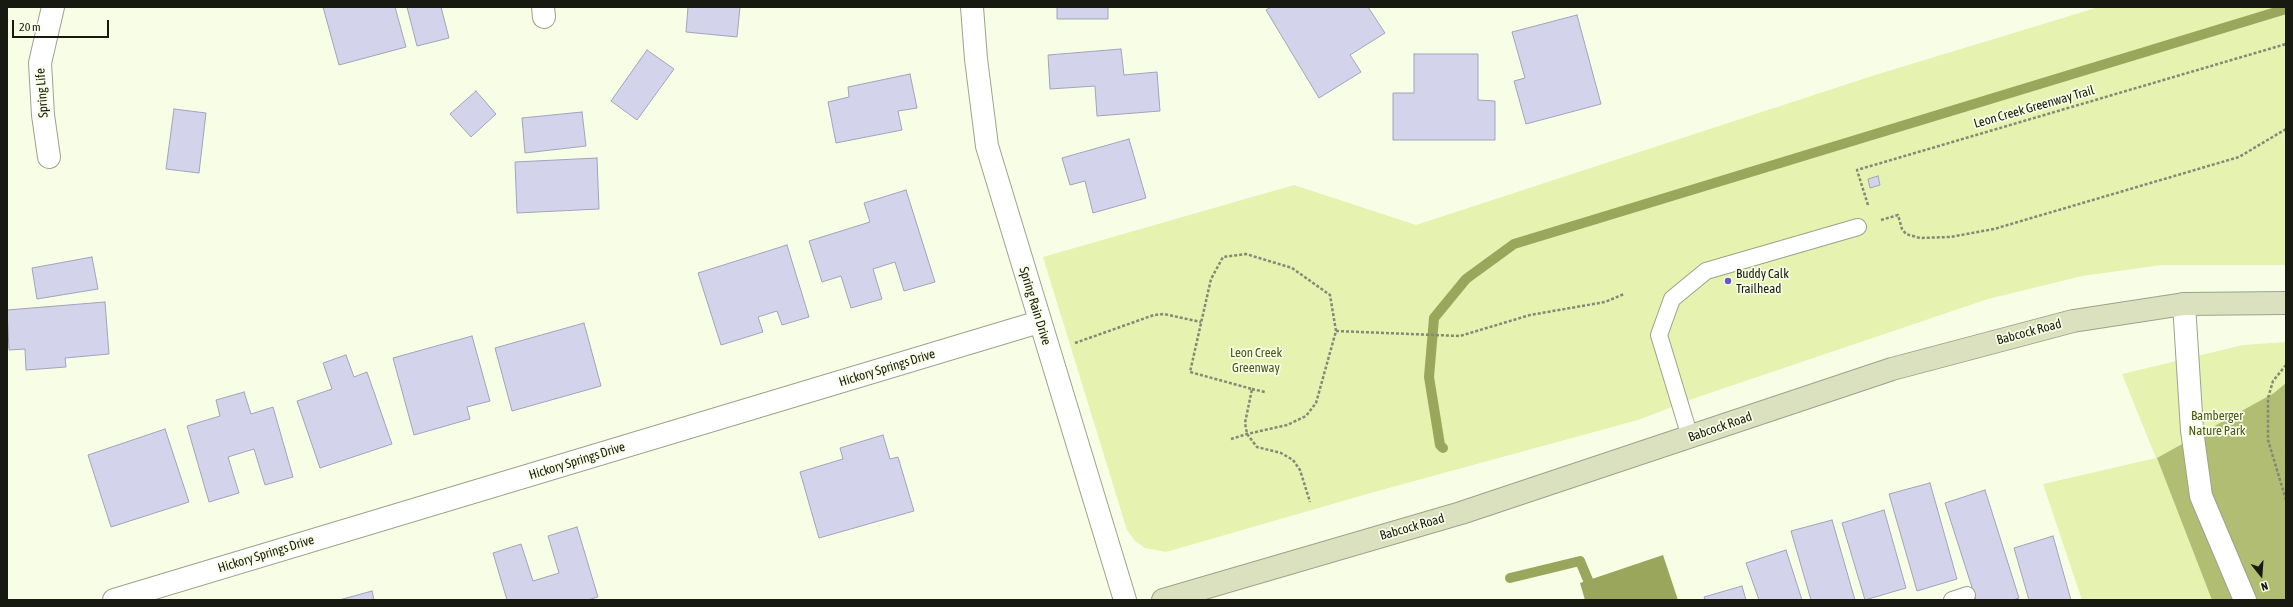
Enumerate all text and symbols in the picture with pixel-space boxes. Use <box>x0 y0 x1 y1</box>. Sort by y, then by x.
scale bar <box>14 12 111 38</box>
text: 20 m <box>19 20 41 34</box>
street label: Spring Life <box>32 68 52 118</box>
street label: Leon Creek Greenway Trail <box>1972 82 2096 132</box>
street label: Spring Rain Drive <box>1016 265 1054 347</box>
place label: Buddy Calk Trailhead <box>1736 266 1789 297</box>
marker: Buddy Calk Trailhead <box>1723 276 1733 286</box>
street label: Babcock Road <box>1995 316 2063 348</box>
park label: Leon Creek Greenway <box>1230 345 1282 376</box>
street label: Hickory Springs Drive <box>837 346 937 390</box>
park label: Bamberger Nature Park <box>2189 408 2245 439</box>
street label: Babcock Road <box>1686 409 1754 445</box>
street label: Hickory Springs Drive <box>527 439 627 483</box>
street label: Babcock Road <box>1378 510 1446 544</box>
street label: Hickory Springs Drive <box>216 532 316 576</box>
north arrow <box>2241 555 2281 595</box>
text: N <box>2260 580 2269 593</box>

